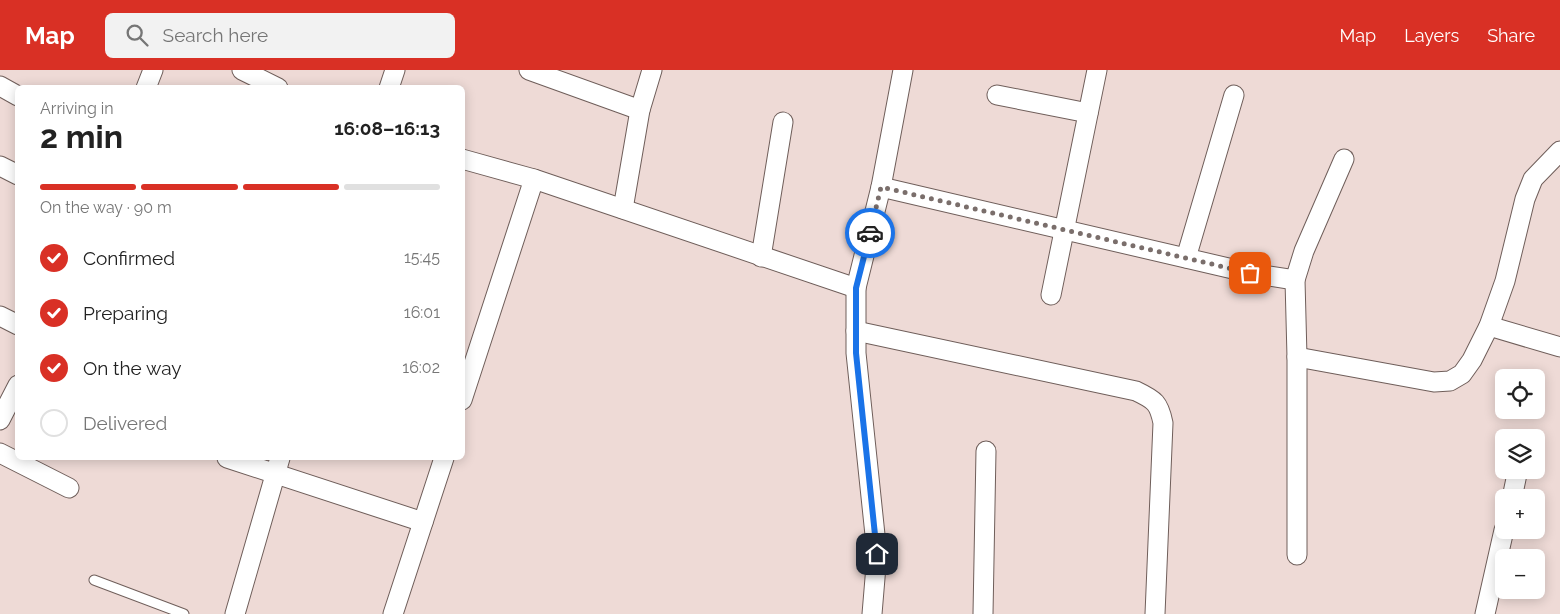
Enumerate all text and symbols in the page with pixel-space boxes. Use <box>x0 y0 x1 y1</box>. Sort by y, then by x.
search box <box>105 13 455 58</box>
text: Map <box>25 21 75 50</box>
icon: search <box>123 21 151 49</box>
text: Search here <box>163 24 268 46</box>
text: Map <box>1340 25 1376 46</box>
text: Layers <box>1404 25 1459 46</box>
text: Share <box>1487 25 1535 46</box>
text: Arriving in <box>40 99 114 118</box>
text: 16:08–16:13 <box>334 117 440 139</box>
text: 2 min <box>40 118 123 155</box>
text: On the way · 90 m <box>40 198 172 217</box>
courier <box>845 208 895 258</box>
icon: car <box>856 219 884 247</box>
icon: check <box>40 244 68 272</box>
text: Confirmed <box>83 247 175 269</box>
text: 15:45 <box>404 248 440 267</box>
pin <box>1229 252 1271 294</box>
icon: bag <box>1236 259 1264 287</box>
icon: check <box>40 299 68 327</box>
text: Preparing <box>83 302 168 324</box>
text: 16:01 <box>404 303 440 322</box>
icon: check <box>40 354 68 382</box>
text: On the way <box>83 357 182 379</box>
text: 16:02 <box>402 358 440 377</box>
map controls <box>1495 369 1545 599</box>
button: locate <box>1495 369 1545 419</box>
text: Delivered <box>83 412 167 434</box>
button: layers <box>1495 429 1545 479</box>
button: + <box>1495 489 1545 539</box>
pin <box>856 533 898 575</box>
icon: home <box>863 540 891 568</box>
button: − <box>1495 549 1545 599</box>

